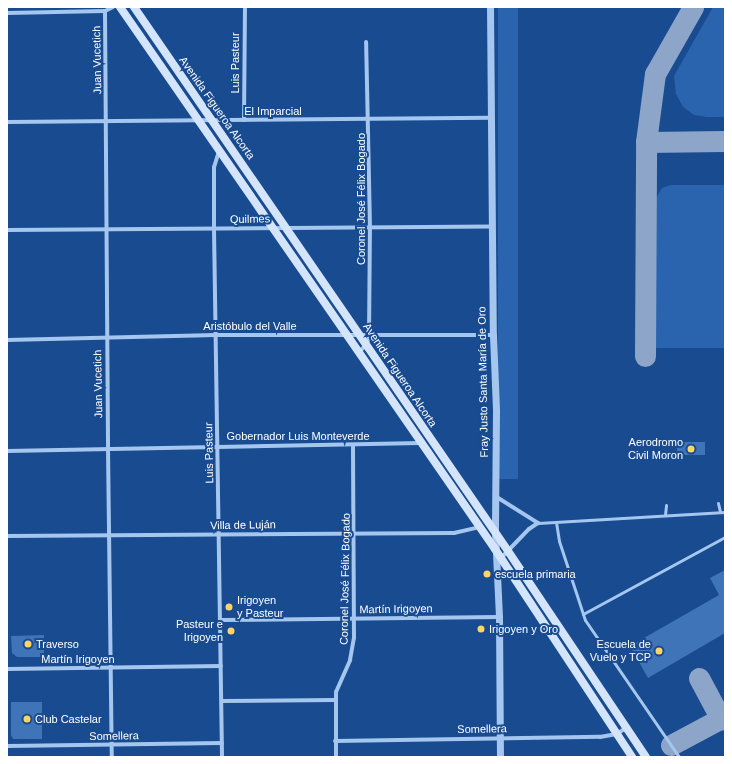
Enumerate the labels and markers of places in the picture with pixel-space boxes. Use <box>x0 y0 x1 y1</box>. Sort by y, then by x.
place label: Aerodromo Civil Moron <box>628 436 683 462</box>
marker: Aerodromo Civil Moron <box>686 444 696 454</box>
place label: escuela primaria <box>495 567 576 581</box>
marker: escuela primaria <box>482 569 492 579</box>
place label: Irigoyen y Pasteur <box>237 594 283 620</box>
marker: Irigoyen y Pasteur <box>224 602 234 612</box>
place label: Pasteur e Irigoyen <box>176 618 223 644</box>
place label: Irigoyen y Oro <box>489 622 558 636</box>
marker: Irigoyen y Oro <box>476 624 486 634</box>
marker: Pasteur e Irigoyen <box>226 626 236 636</box>
place label: Traverso <box>36 637 79 651</box>
place label: Escuela de Vuelo y TCP <box>590 638 651 664</box>
marker: Traverso <box>23 639 33 649</box>
marker: Escuela de Vuelo y TCP <box>654 646 664 656</box>
place label: Club Castelar <box>35 712 102 726</box>
marker: Club Castelar <box>22 714 32 724</box>

